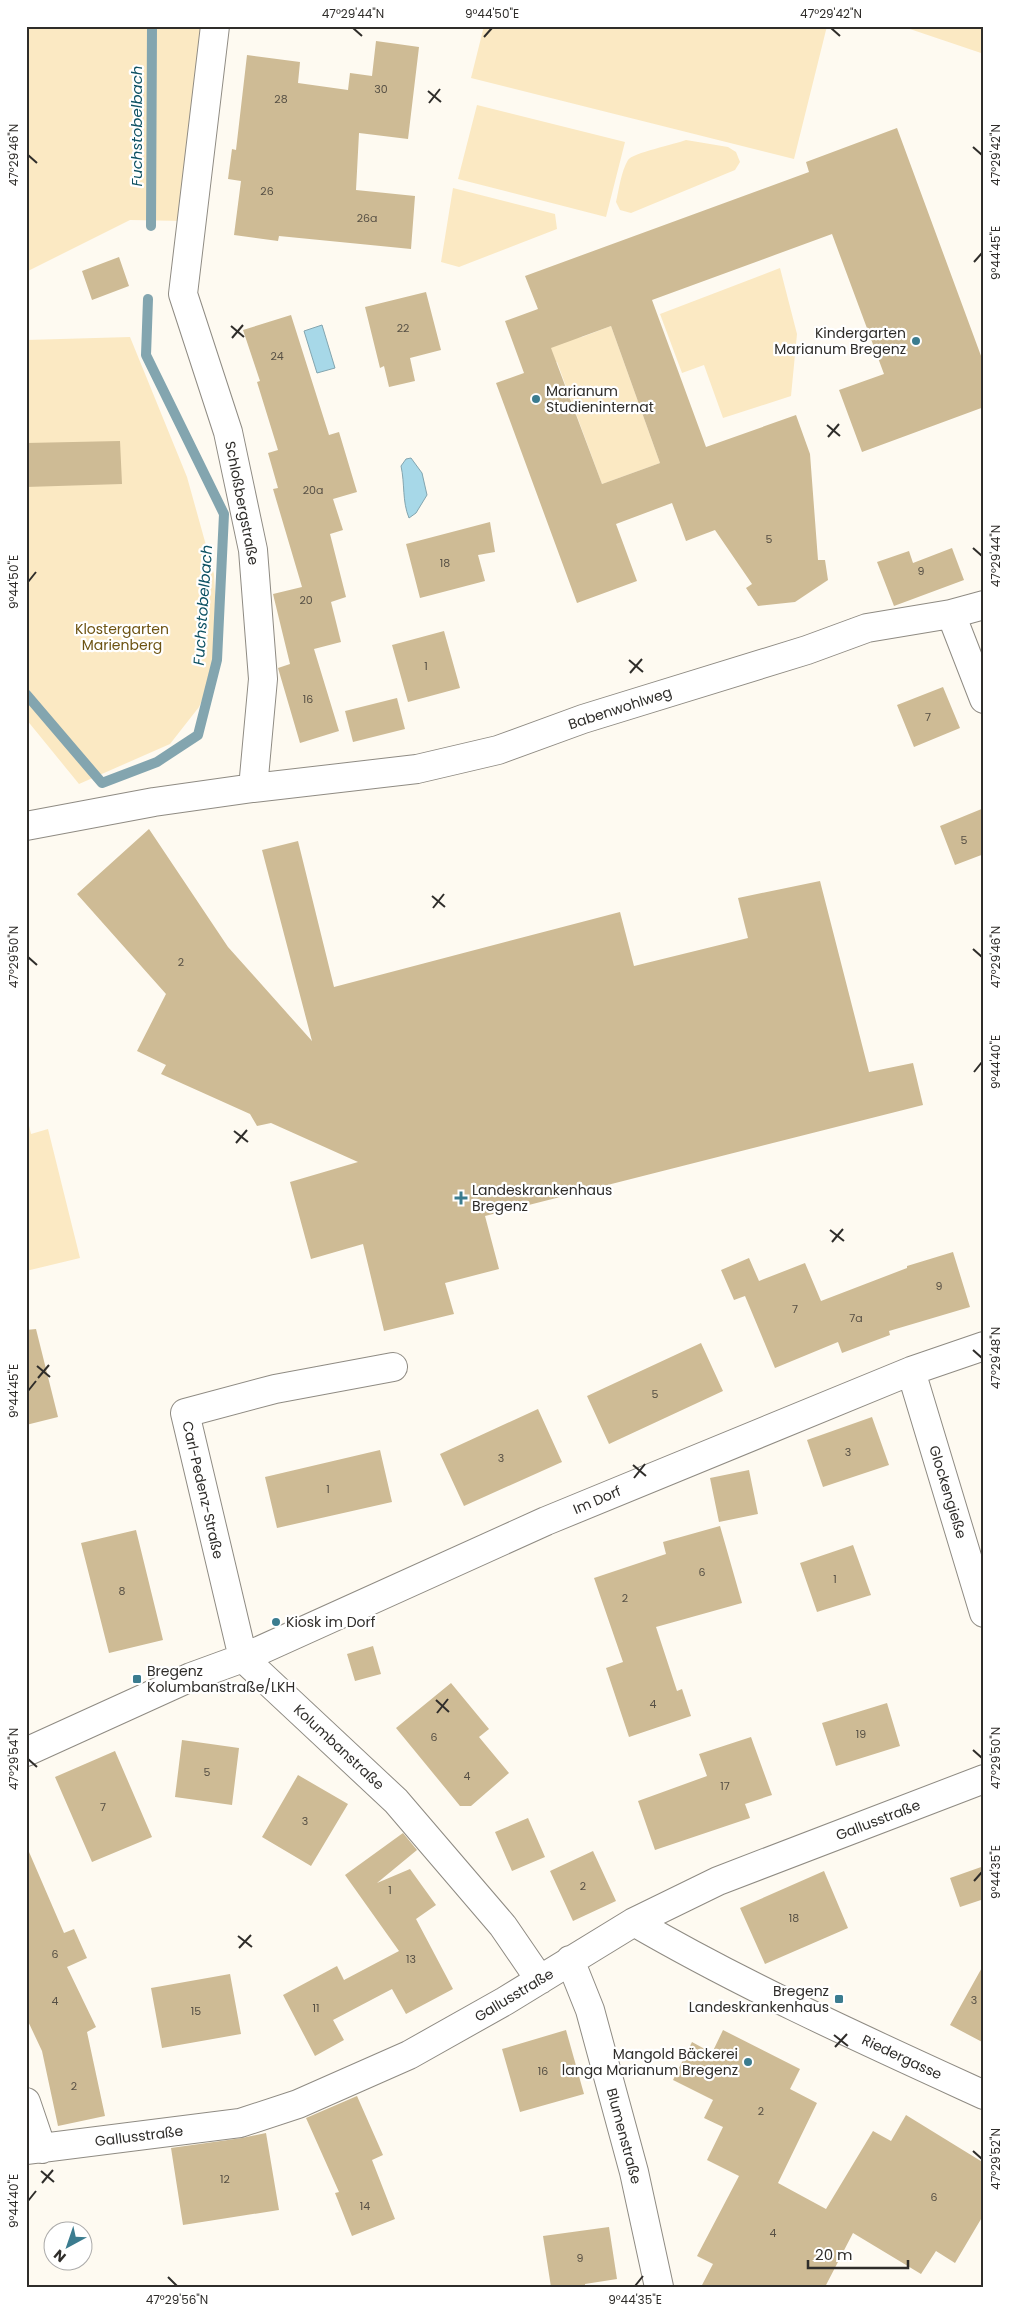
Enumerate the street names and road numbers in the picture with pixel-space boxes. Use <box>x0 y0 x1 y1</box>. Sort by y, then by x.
street label: Schloßbergstraße <box>220 439 264 567</box>
street label: Babenwohlweg <box>566 682 674 734</box>
street label: Carl-Pedenz-Straße <box>177 1419 229 1561</box>
street label: Glockengieße <box>924 1443 972 1541</box>
street label: Im Dorf <box>570 1481 624 1519</box>
street label: Kolumbanstraße <box>289 1700 389 1795</box>
street label: Gallusstraße <box>833 1795 923 1845</box>
street label: Gallusstraße <box>471 1963 557 2026</box>
street label: Riedergasse <box>859 2030 946 2084</box>
street label: Blumenstraße <box>602 2086 646 2186</box>
street label: Gallusstraße <box>94 2121 185 2151</box>

